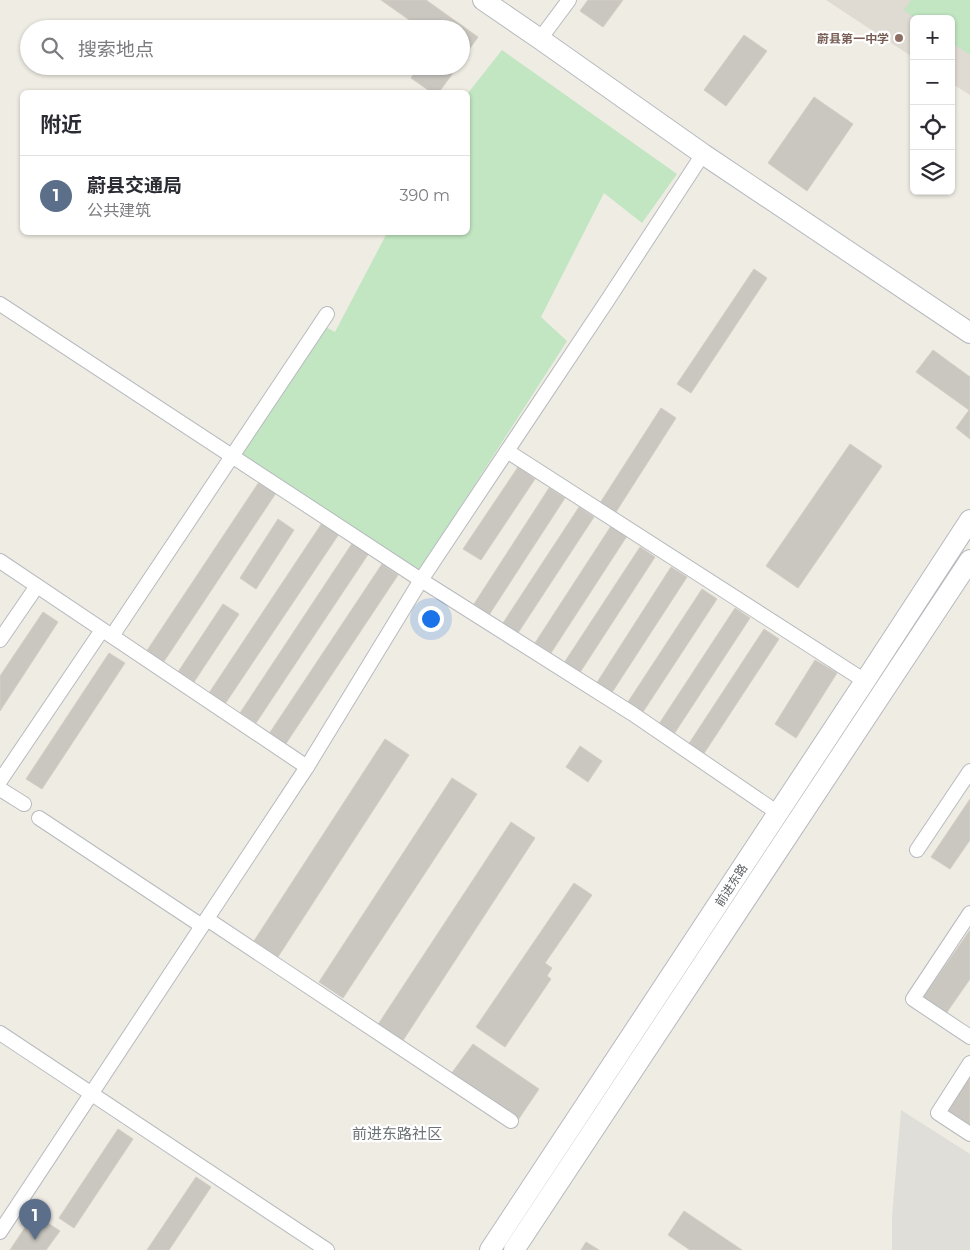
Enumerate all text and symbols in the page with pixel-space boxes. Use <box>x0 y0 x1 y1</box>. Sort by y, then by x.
map controls <box>910 15 955 195</box>
button: + <box>910 15 955 60</box>
search box <box>20 20 470 75</box>
place label: 蔚县第一中学 <box>817 31 889 46</box>
marker: 蔚县第一中学 <box>893 32 905 44</box>
icon: search <box>38 34 66 62</box>
text: 搜索地点 <box>78 38 154 61</box>
button: − <box>910 60 955 105</box>
button: locate <box>910 105 955 150</box>
text: 附近 <box>40 112 82 137</box>
button: layers <box>910 150 955 195</box>
text: 蔚县交通局 <box>87 174 182 197</box>
text: 1 <box>53 186 59 205</box>
text: 390 m <box>399 186 450 205</box>
text: 公共建筑 <box>87 201 151 220</box>
your location <box>418 606 444 632</box>
street label: 前进东路 <box>712 861 750 909</box>
district label: 前进东路社区 <box>352 1124 442 1143</box>
pin: 1 <box>19 1199 51 1240</box>

